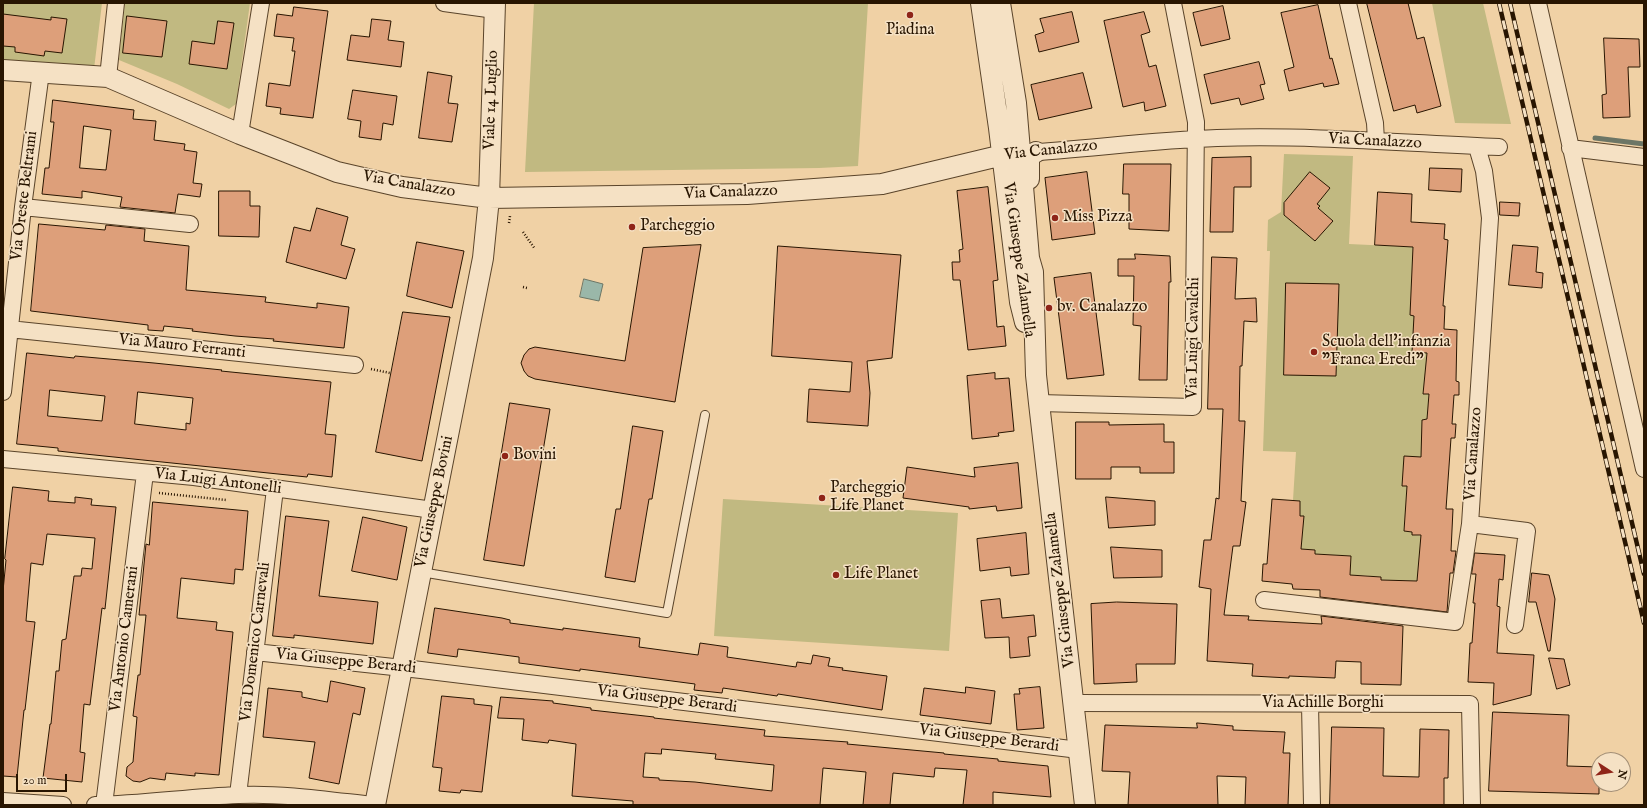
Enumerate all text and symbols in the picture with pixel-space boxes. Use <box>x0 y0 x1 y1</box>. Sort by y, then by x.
marker: Piadina <box>905 10 915 20</box>
place label: Piadina <box>886 21 934 41</box>
street label: Viale 14 Luglio <box>481 50 503 150</box>
street label: Via Oreste Beltrami <box>8 130 42 262</box>
street label: Via Canalazzo <box>1328 130 1422 154</box>
street label: Via Canalazzo <box>1003 137 1099 165</box>
street label: Via Canalazzo <box>361 167 457 203</box>
street label: Via Giuseppe Zalamella <box>998 181 1038 339</box>
street label: Via Canalazzo <box>684 182 778 204</box>
place label: Miss Pizza <box>1063 208 1132 228</box>
marker: Miss Pizza <box>1050 213 1060 223</box>
place label: Parcheggio <box>640 217 715 237</box>
marker: Parcheggio <box>627 222 637 232</box>
street label: Via Luigi Cavalchi <box>1183 277 1205 399</box>
place label: bv. Canalazzo <box>1057 298 1147 318</box>
marker: bv. Canalazzo <box>1044 303 1054 313</box>
street label: Via Mauro Ferranti <box>117 331 247 363</box>
place label: Scuola dell'infanzia "Franca Eredi" <box>1322 333 1450 371</box>
marker: Scuola dell'infanzia "Franca Eredi" <box>1309 347 1319 357</box>
street label: Via Canalazzo <box>1461 407 1487 501</box>
street label: Via Giuseppe Bovini <box>412 434 458 570</box>
place label: Bovini <box>513 446 556 466</box>
marker: Bovini <box>500 451 510 461</box>
street label: Via Luigi Antonelli <box>153 465 283 499</box>
place label: Parcheggio Life Planet <box>830 479 905 517</box>
marker: Parcheggio Life Planet <box>817 493 827 503</box>
street label: Via Giuseppe Zalamella <box>1042 511 1080 669</box>
street label: Via Domenico Carnevali <box>237 561 275 723</box>
street label: Via Antonio Camerani <box>107 565 143 713</box>
place label: Life Planet <box>844 565 918 585</box>
marker: Life Planet <box>831 570 841 580</box>
street label: Via Giuseppe Berardi <box>275 645 417 679</box>
street label: Via Giuseppe Berardi <box>596 682 738 718</box>
street label: Via Achille Borghi <box>1262 694 1384 714</box>
street label: Via Giuseppe Berardi <box>918 721 1060 757</box>
north arrow <box>1591 752 1631 792</box>
scale bar <box>18 766 69 792</box>
text: N <box>1614 768 1630 780</box>
text: 20 m <box>23 773 46 788</box>

